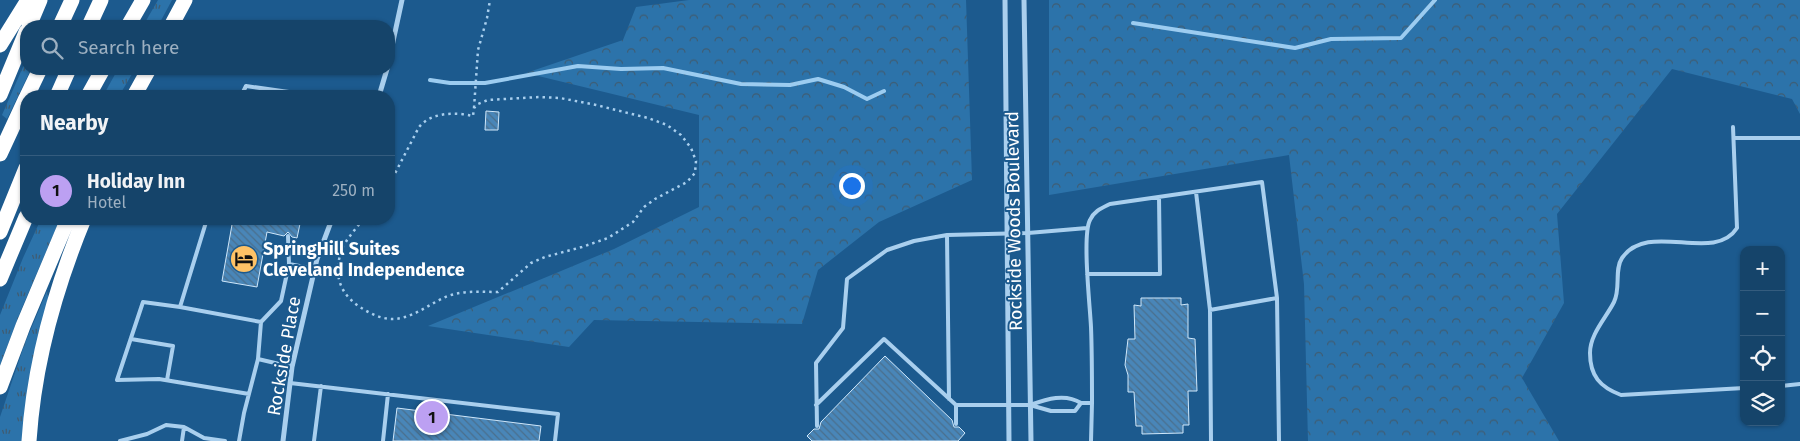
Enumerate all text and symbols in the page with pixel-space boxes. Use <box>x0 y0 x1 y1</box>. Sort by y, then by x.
search box <box>20 20 395 75</box>
icon: search <box>38 34 66 62</box>
text: Search here <box>78 36 179 59</box>
text: Nearby <box>40 110 108 136</box>
street label: Rockside Woods Boulevard <box>1001 111 1027 331</box>
text: Holiday Inn <box>87 170 185 193</box>
your location <box>839 173 865 199</box>
text: 1 <box>52 181 60 200</box>
text: 250 m <box>332 181 375 200</box>
text: Hotel <box>87 193 126 212</box>
place label: SpringHill Suites Cleveland Independence <box>263 238 465 281</box>
hotel icon: SpringHill Suites Cleveland Independence <box>229 244 259 274</box>
map controls <box>1740 246 1785 426</box>
button: + <box>1740 246 1785 291</box>
button: − <box>1740 291 1785 336</box>
street label: Rockside Place <box>263 295 305 417</box>
button: locate <box>1740 336 1785 381</box>
button: layers <box>1740 381 1785 426</box>
pin: 1 <box>416 398 448 436</box>

